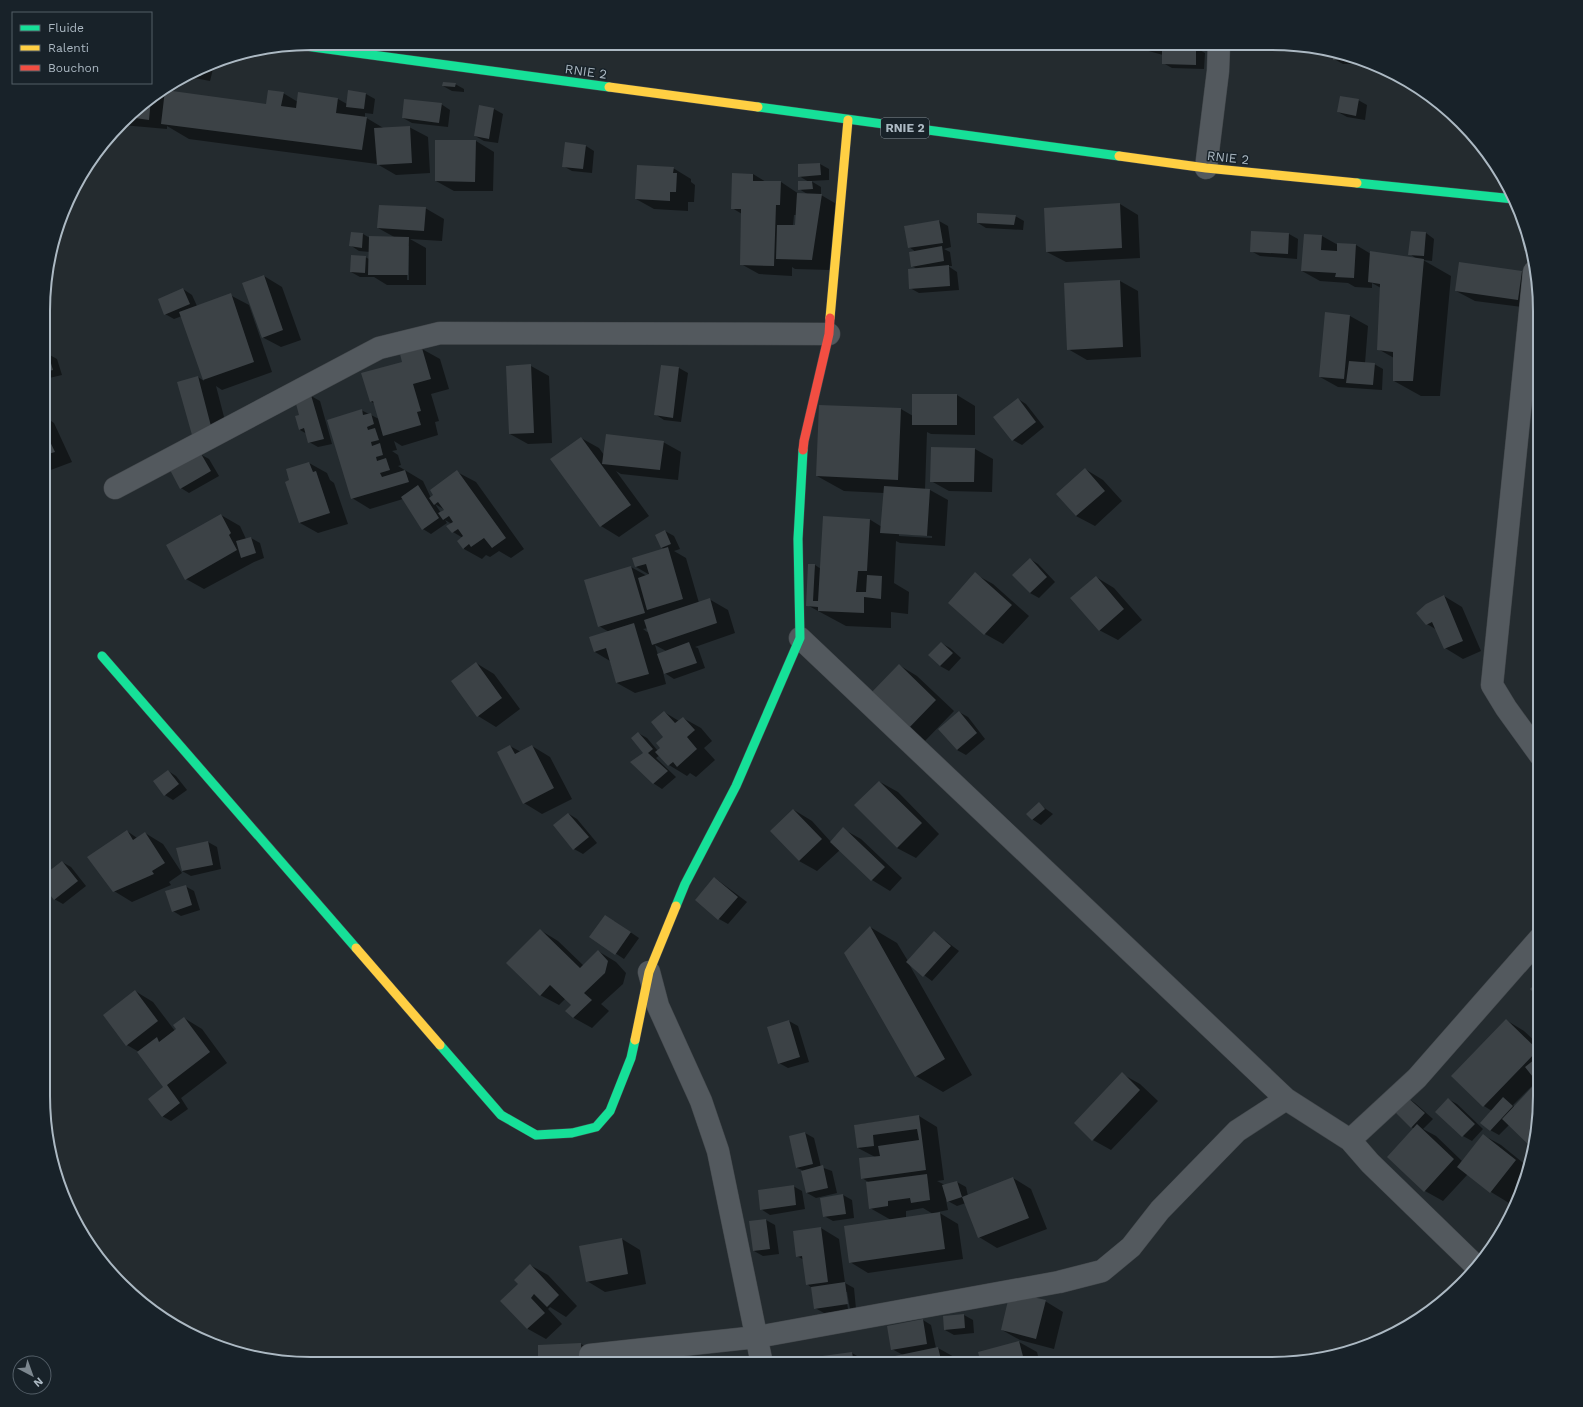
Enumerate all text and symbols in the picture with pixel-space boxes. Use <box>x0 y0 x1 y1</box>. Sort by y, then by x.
legend <box>12 12 152 84</box>
text: Fluide <box>48 21 84 35</box>
text: Ralenti <box>48 41 89 55</box>
text: Bouchon <box>48 61 99 75</box>
street label: RNIE 2 <box>564 61 608 82</box>
road number: RNIE 2 <box>881 118 929 138</box>
street label: RNIE 2 <box>1206 148 1250 167</box>
north arrow <box>12 1355 52 1395</box>
text: N <box>31 1375 46 1390</box>

